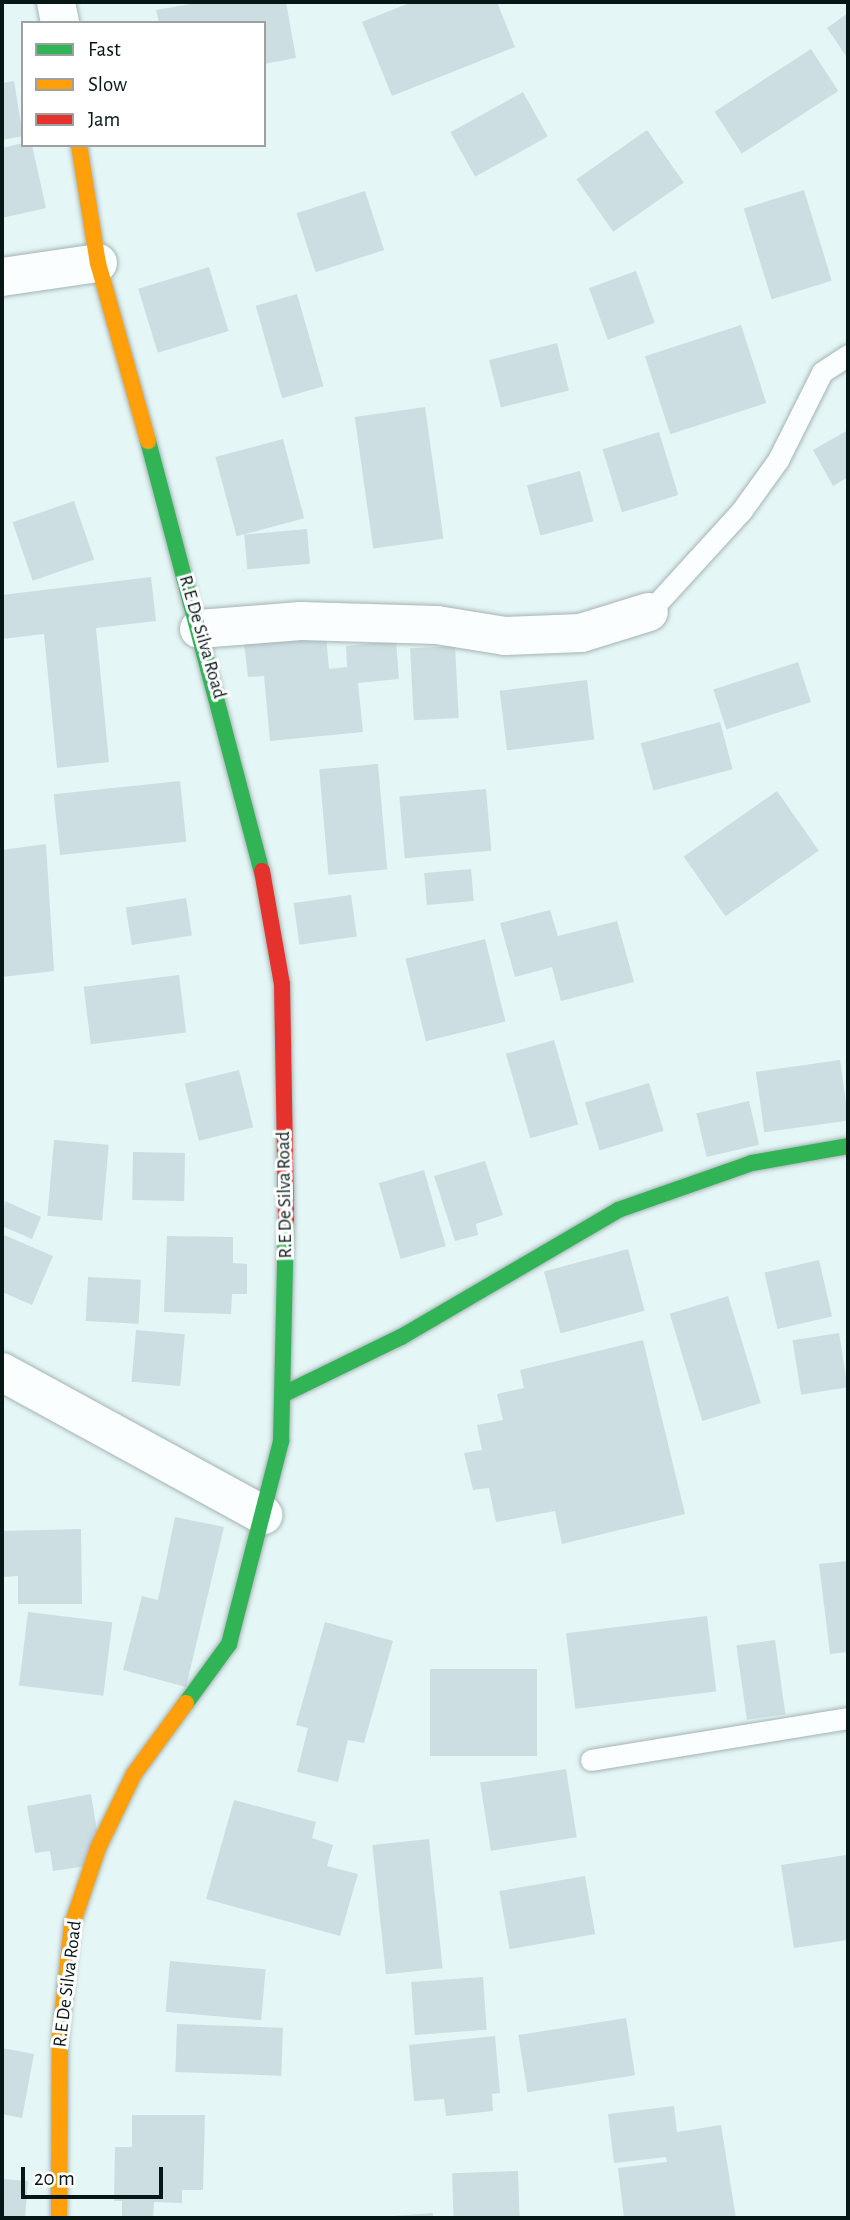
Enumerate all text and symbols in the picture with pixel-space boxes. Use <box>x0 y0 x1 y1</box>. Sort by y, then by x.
legend <box>21 21 266 147</box>
text: Fast <box>88 39 121 60</box>
text: Slow <box>88 74 127 95</box>
text: Jam <box>88 109 120 130</box>
street label: R.E De Silva Road <box>174 573 230 701</box>
street label: R.E De Silva Road <box>272 1131 298 1259</box>
street label: R.E De Silva Road <box>49 1920 87 2048</box>
scale bar <box>24 2154 166 2198</box>
text: 20 m <box>34 2168 75 2189</box>

